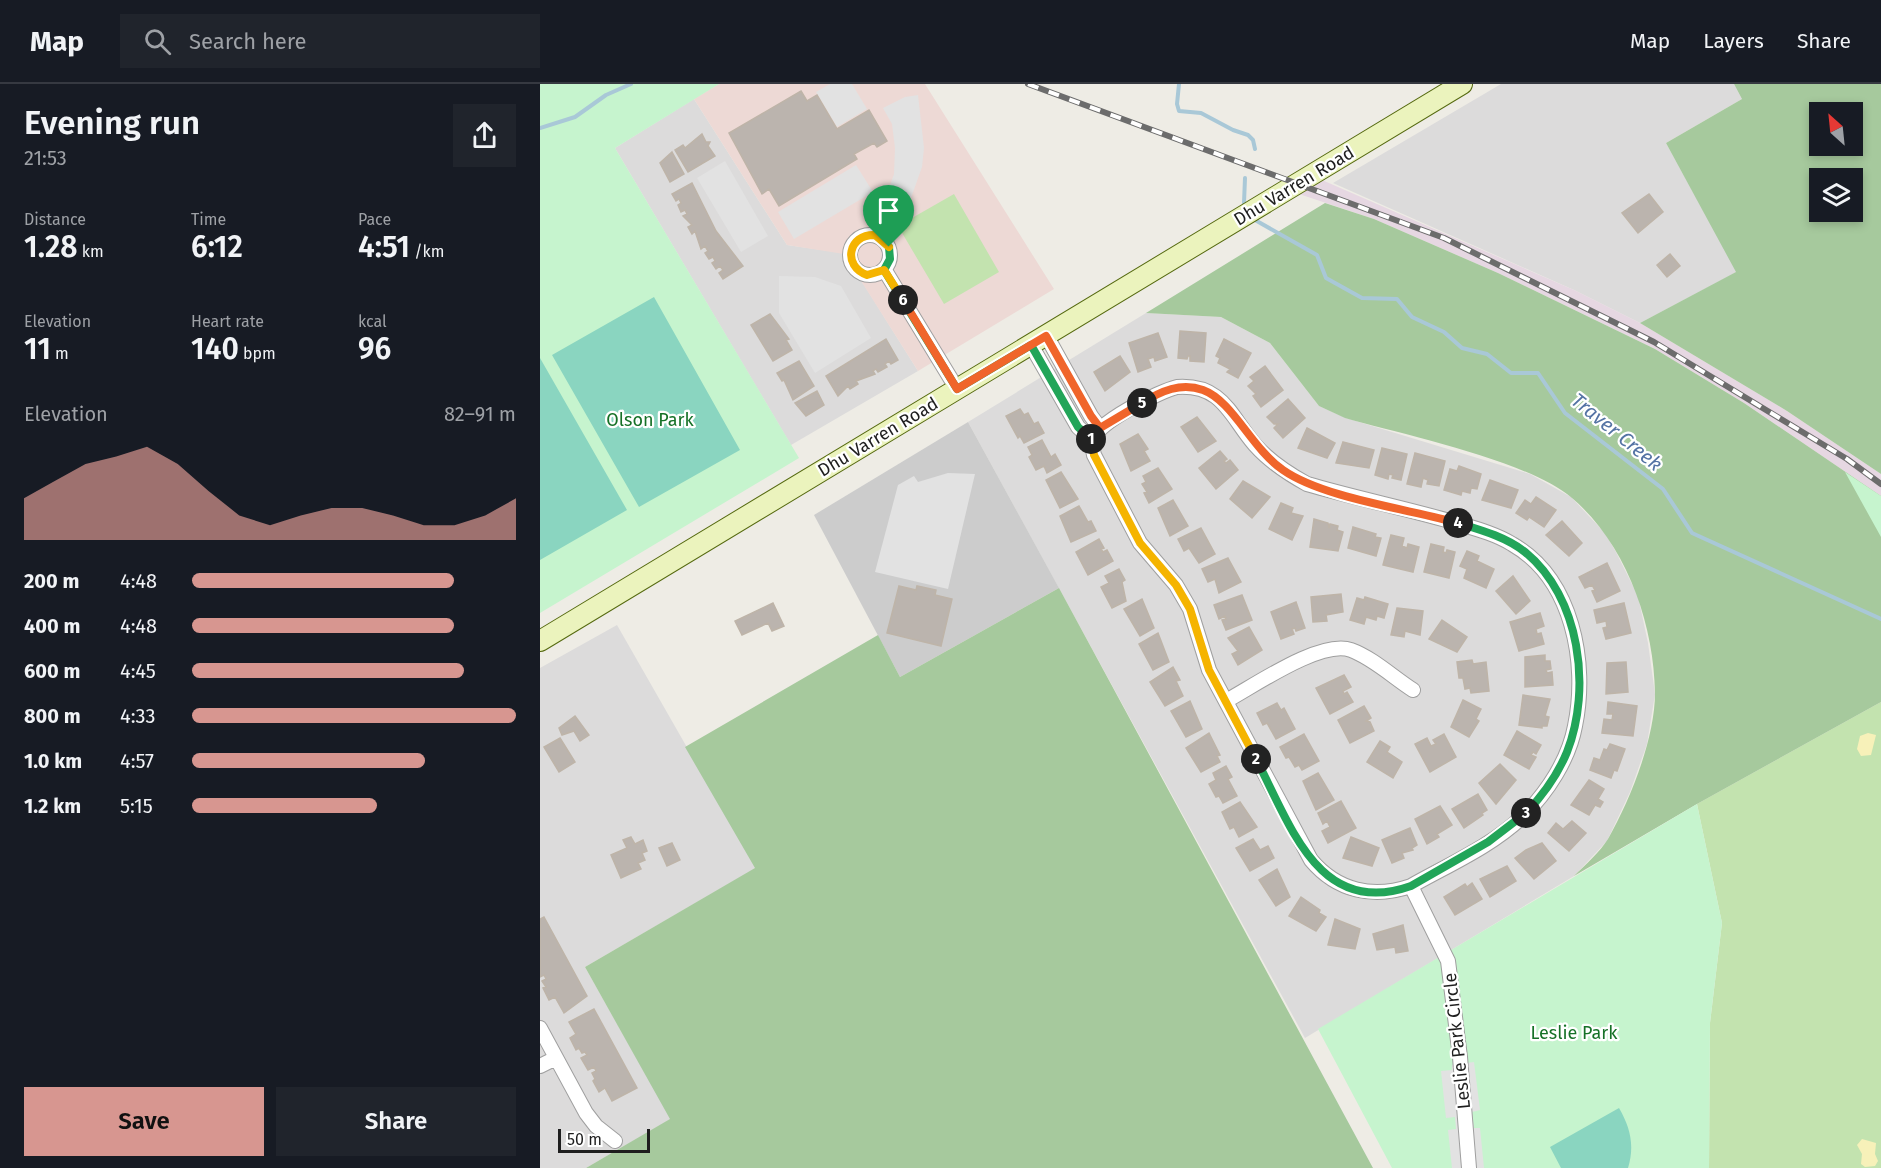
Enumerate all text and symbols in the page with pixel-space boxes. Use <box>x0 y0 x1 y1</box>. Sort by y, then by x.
search box <box>120 14 540 68</box>
text: Map <box>30 25 84 58</box>
icon: search <box>141 25 174 58</box>
text: Search here <box>189 28 307 55</box>
text: Map <box>1630 28 1670 54</box>
text: Layers <box>1703 28 1764 54</box>
text: Share <box>1797 28 1851 54</box>
north arrow <box>1809 102 1863 156</box>
map controls <box>1809 102 1863 222</box>
text: Evening run <box>24 103 200 143</box>
button: share <box>453 104 516 167</box>
street label: Dhu Varren Road <box>1230 141 1358 231</box>
text: 21:53 <box>24 146 67 170</box>
button: layers <box>1809 168 1863 222</box>
pin <box>863 185 914 247</box>
icon: arrive <box>872 194 905 227</box>
text: Distance <box>24 210 86 229</box>
text: Time <box>191 210 226 229</box>
text: Pace <box>358 210 391 229</box>
text: 1.28 <box>24 229 77 265</box>
text: 6:12 <box>191 229 243 265</box>
text: 4:51 <box>358 229 410 265</box>
text: km <box>77 242 104 261</box>
text: /km <box>410 242 444 261</box>
pin: 6 <box>888 285 918 315</box>
text: 6 <box>898 290 908 309</box>
text: Elevation <box>24 312 91 331</box>
text: Heart rate <box>191 312 264 331</box>
text: kcal <box>358 312 387 331</box>
text: 11 <box>24 331 51 367</box>
text: 140 <box>191 331 239 367</box>
text: 96 <box>358 331 391 367</box>
text: m <box>51 344 69 363</box>
text: bpm <box>239 344 276 363</box>
pin: 5 <box>1127 388 1157 418</box>
water label: Traver Creek <box>1567 388 1667 476</box>
street label: Dhu Varren Road <box>814 392 942 482</box>
text: 5 <box>1138 393 1146 412</box>
text: Elevation <box>24 402 108 426</box>
text: 82–91 m <box>444 402 516 426</box>
park label: Olson Park <box>606 409 694 431</box>
pin: 1 <box>1076 424 1106 454</box>
text: 1 <box>1087 429 1095 448</box>
pin: 4 <box>1443 508 1473 538</box>
text: 4 <box>1453 513 1463 532</box>
text: 200 m <box>24 569 79 593</box>
text: 4:48 <box>120 569 157 593</box>
text: 400 m <box>24 614 80 638</box>
text: 4:48 <box>120 614 157 638</box>
text: 600 m <box>24 659 80 683</box>
text: 4:45 <box>120 659 156 683</box>
text: 800 m <box>24 704 81 728</box>
text: 4:33 <box>120 704 156 728</box>
pin: 2 <box>1241 744 1271 774</box>
text: 1.0 km <box>24 749 82 773</box>
text: 4:57 <box>120 749 154 773</box>
text: 2 <box>1252 749 1260 768</box>
text: 1.2 km <box>24 794 81 818</box>
text: 5:15 <box>120 794 153 818</box>
pin: 3 <box>1511 798 1541 828</box>
text: 3 <box>1522 803 1530 822</box>
street label: Leslie Park Circle <box>1439 972 1475 1110</box>
park label: Leslie Park <box>1530 1022 1618 1044</box>
button: Save <box>24 1087 264 1156</box>
button: Share <box>276 1087 516 1156</box>
scale bar <box>558 1126 650 1154</box>
text: 50 m <box>567 1130 602 1149</box>

